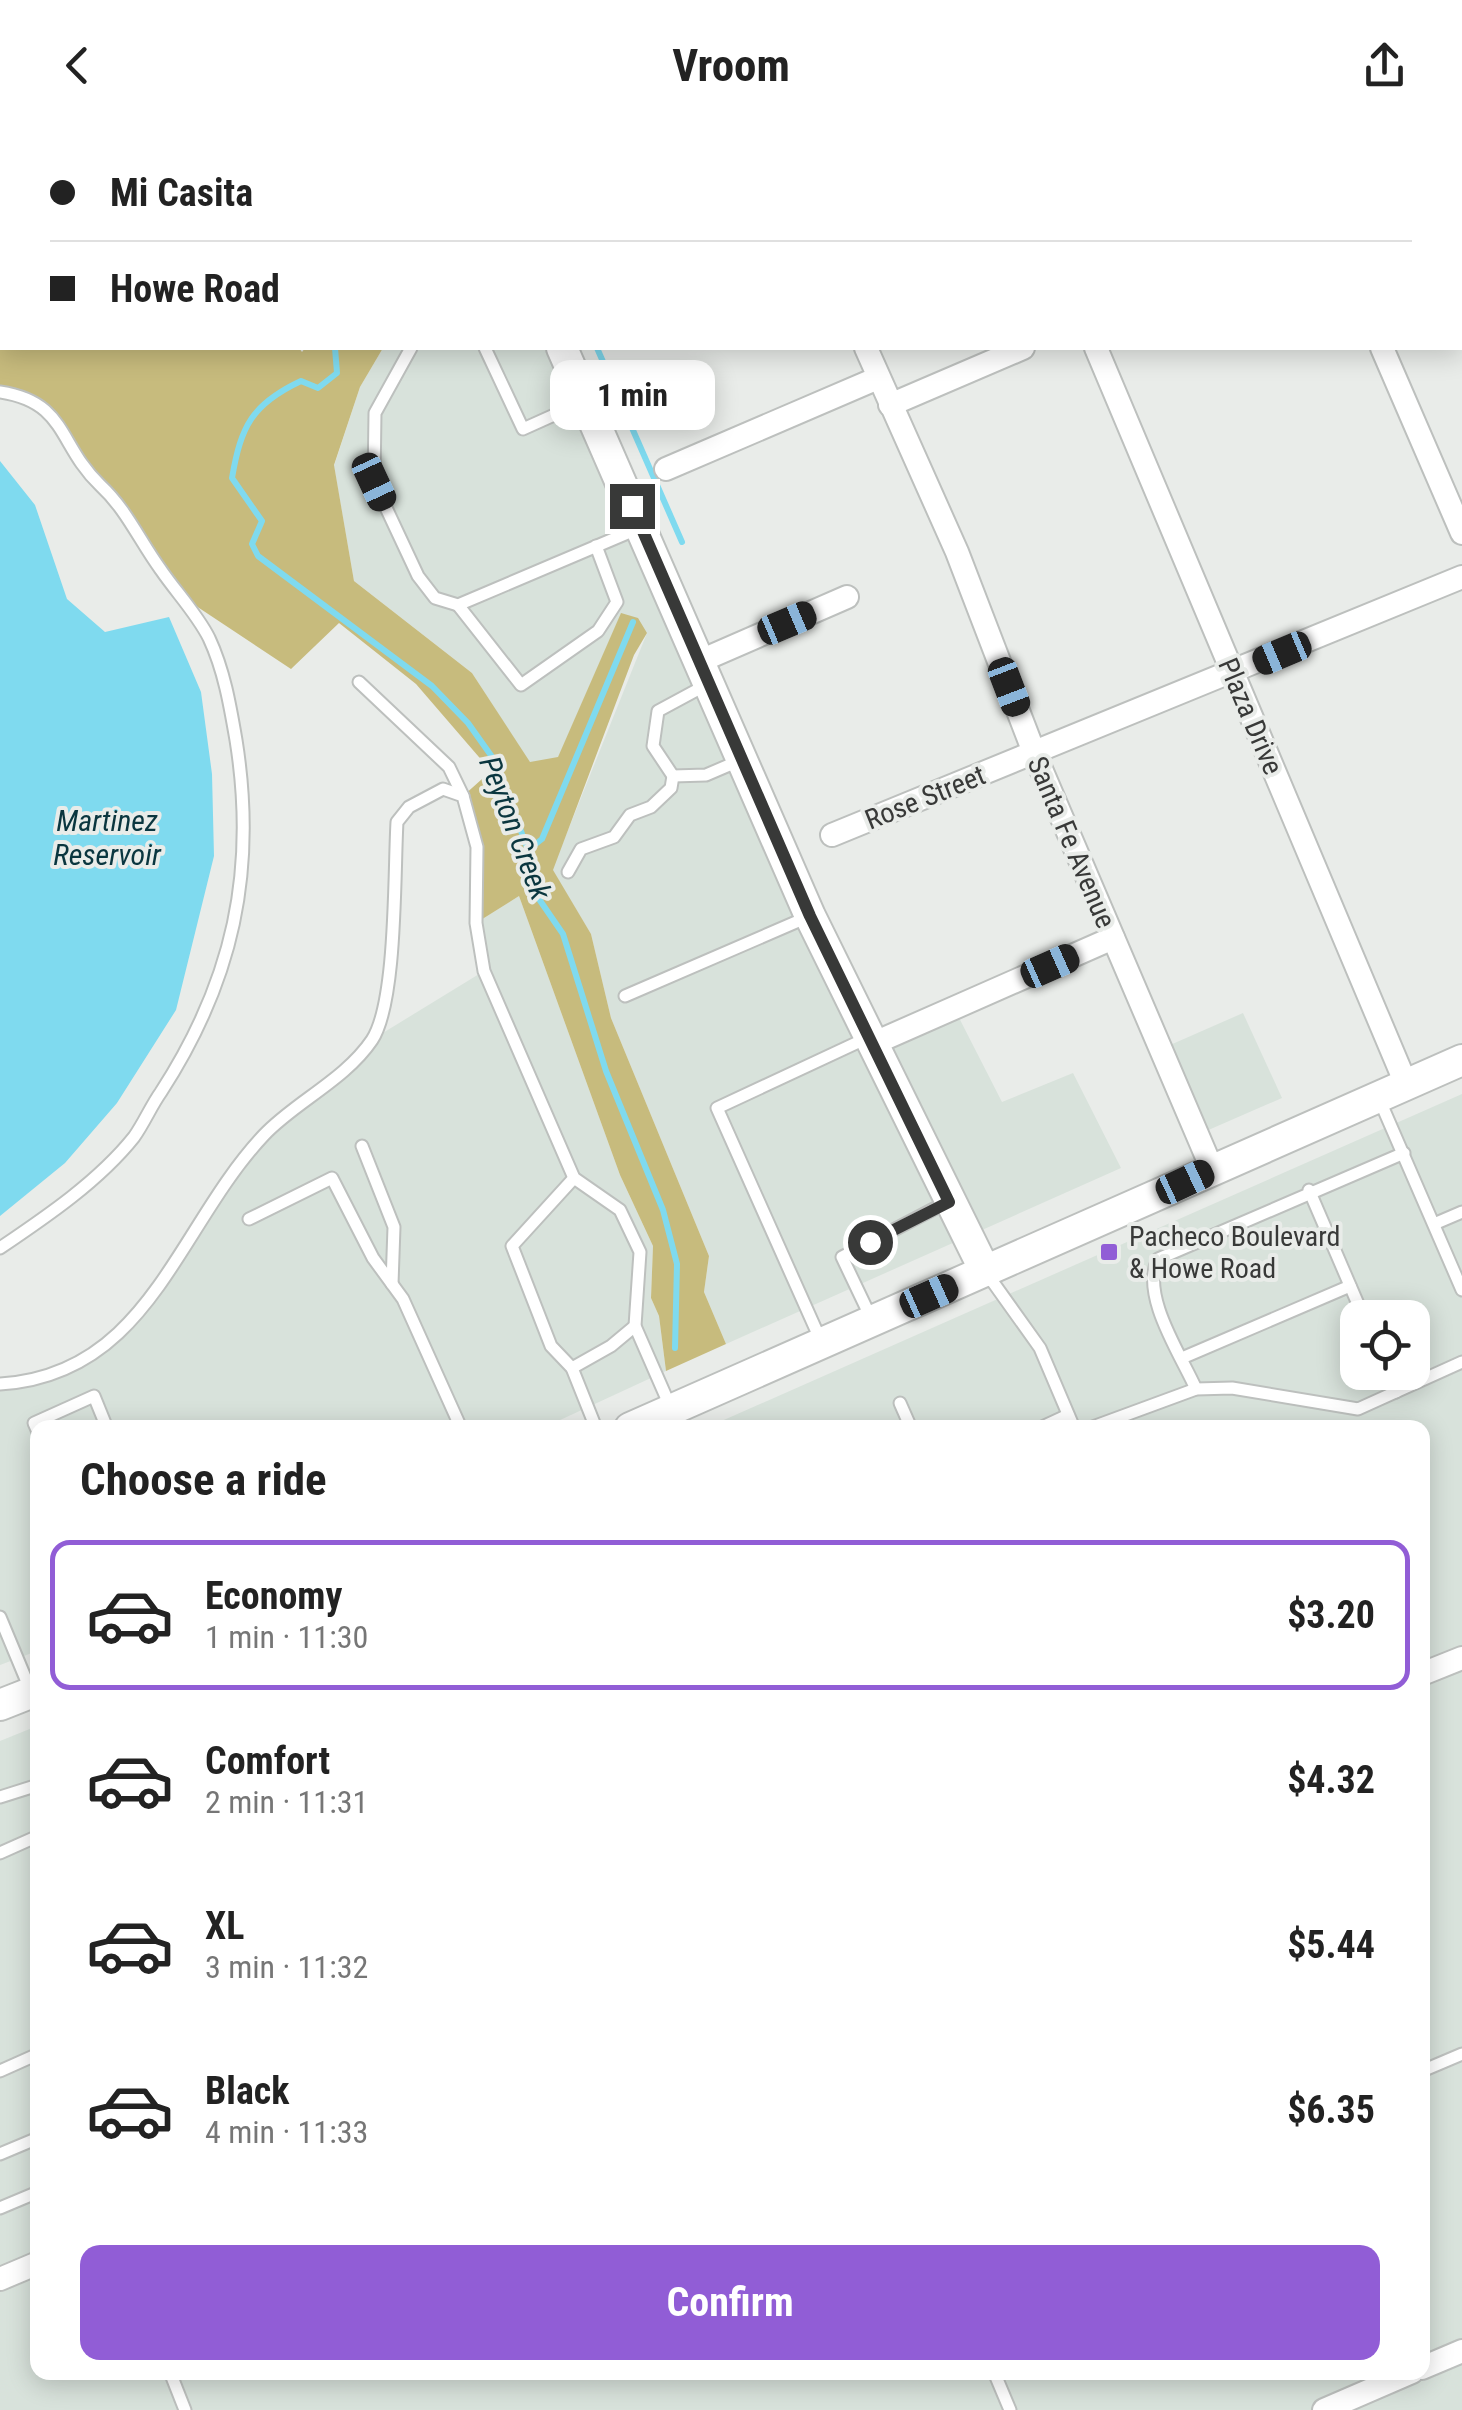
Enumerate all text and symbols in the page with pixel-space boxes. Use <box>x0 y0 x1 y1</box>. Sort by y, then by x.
icon: back <box>50 38 105 93</box>
icon: share <box>1357 38 1412 93</box>
text: Vroom <box>672 39 790 92</box>
text: Mi Casita <box>110 171 253 215</box>
text: Howe Road <box>110 267 280 311</box>
callout: 1 min <box>550 361 714 431</box>
text: 1 min <box>597 376 668 414</box>
car <box>348 448 400 516</box>
route end <box>610 484 655 529</box>
car <box>754 597 820 649</box>
car <box>1249 627 1315 679</box>
street label: Plaza Drive <box>1211 653 1290 779</box>
car <box>984 654 1034 720</box>
water label: Peyton Creek <box>472 751 559 905</box>
street label: Santa Fe Avenue <box>1021 752 1122 933</box>
street label: Rose Street <box>860 758 990 837</box>
water label: Martinez Reservoir <box>53 803 162 872</box>
car <box>1016 940 1084 992</box>
car <box>1151 1156 1219 1208</box>
route start <box>848 1220 893 1265</box>
place label: Pacheco Boulevard & Howe Road <box>1129 1220 1340 1285</box>
marker: Pacheco Boulevard & Howe Road <box>1098 1241 1120 1263</box>
car <box>895 1270 963 1322</box>
map controls <box>1340 1300 1430 1390</box>
button: locate <box>1340 1300 1430 1390</box>
text: Choose a ride <box>80 1453 327 1506</box>
icon: car <box>85 1570 175 1660</box>
text: Economy <box>205 1574 342 1618</box>
text: $3.20 <box>1287 1593 1375 1637</box>
text: 1 min · 11:30 <box>205 1618 368 1656</box>
icon: car <box>85 1735 175 1825</box>
text: Comfort <box>205 1739 330 1783</box>
text: $4.32 <box>1287 1758 1375 1802</box>
text: 2 min · 11:31 <box>205 1783 368 1821</box>
icon: car <box>85 1900 175 1990</box>
text: XL <box>205 1904 244 1948</box>
text: $5.44 <box>1287 1923 1375 1967</box>
text: 3 min · 11:32 <box>205 1948 368 1986</box>
icon: car <box>85 2065 175 2155</box>
text: Black <box>205 2069 289 2113</box>
text: $6.35 <box>1287 2088 1375 2132</box>
text: 4 min · 11:33 <box>205 2113 368 2151</box>
button: Confirm <box>80 2245 1380 2360</box>

